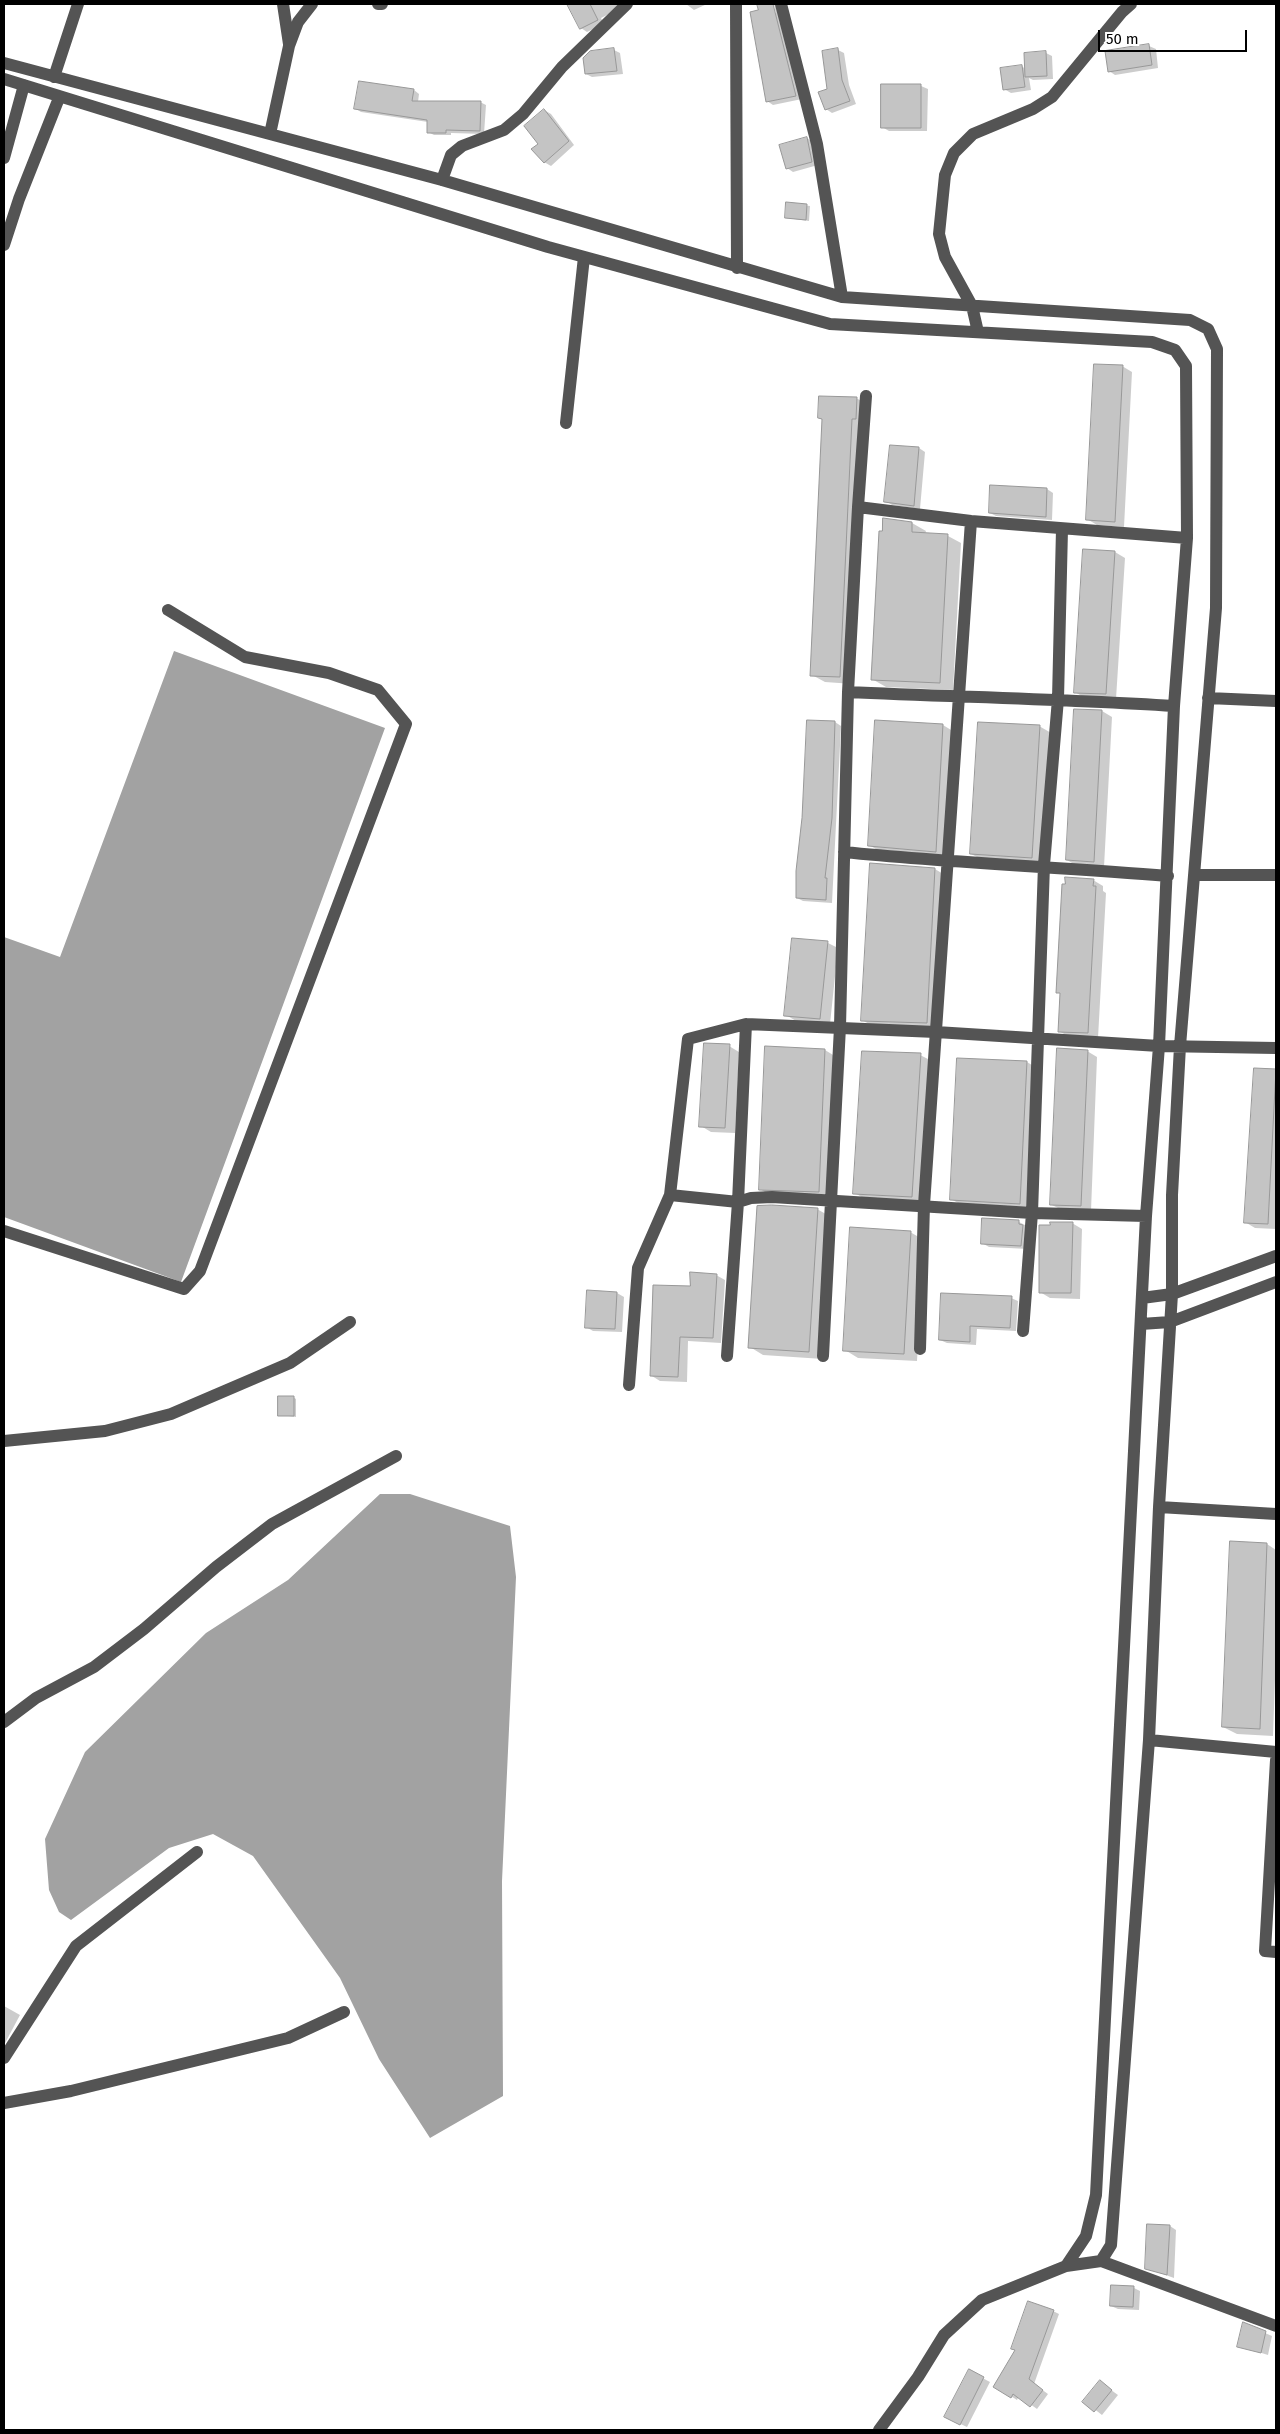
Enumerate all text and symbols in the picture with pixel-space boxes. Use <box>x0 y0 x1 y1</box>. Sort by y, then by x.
scale bar <box>1100 20 1249 52</box>
text: 50 m <box>1106 30 1139 48</box>

